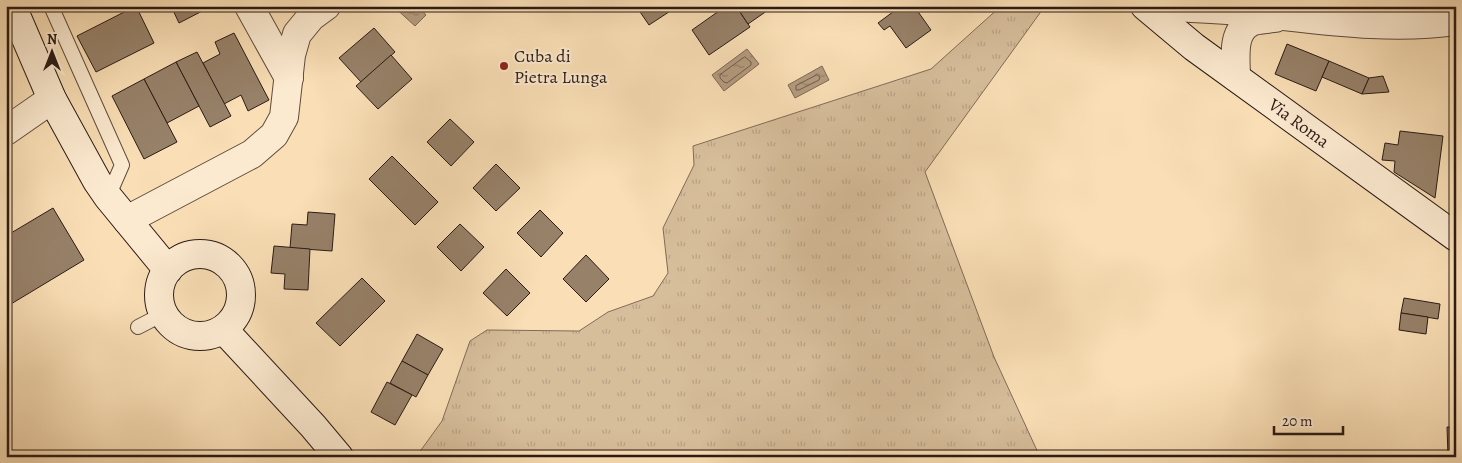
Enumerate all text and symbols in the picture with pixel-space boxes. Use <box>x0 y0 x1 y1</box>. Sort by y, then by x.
north arrow <box>28 28 78 78</box>
text: N <box>47 30 57 49</box>
place label: Cuba di Pietra Lunga <box>514 44 608 89</box>
marker: Cuba di Pietra Lunga <box>498 60 510 72</box>
street label: Via Roma <box>1263 92 1335 154</box>
scale bar <box>1274 403 1343 435</box>
text: 20 m <box>1282 411 1313 431</box>

